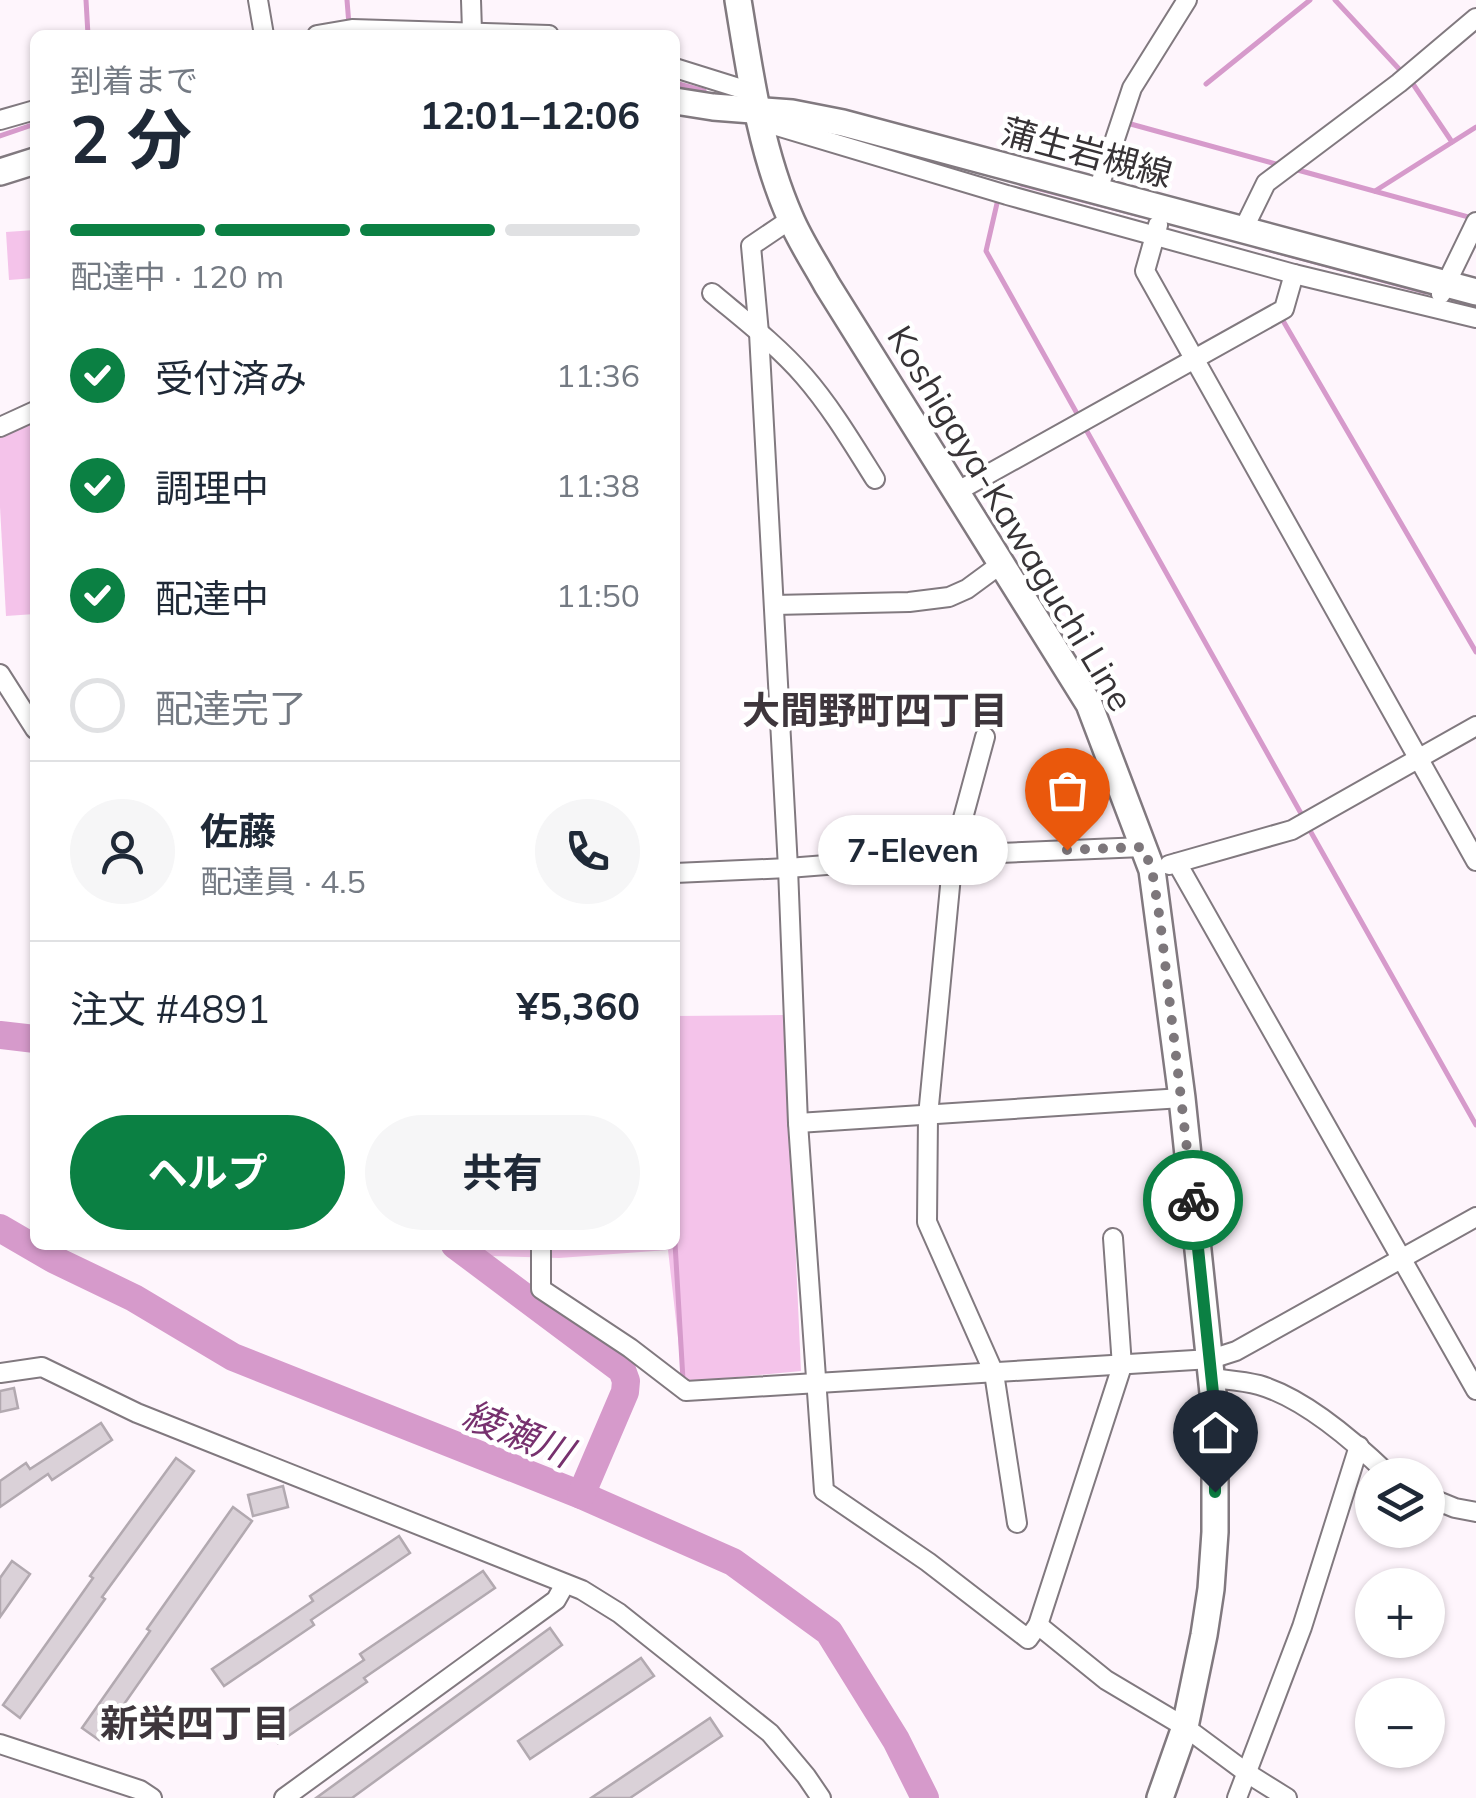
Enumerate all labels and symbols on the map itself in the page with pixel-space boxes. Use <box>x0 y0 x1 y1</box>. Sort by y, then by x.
street label: 蒲生岩槻線 <box>997 108 1177 196</box>
street label: Koshigaya-Kawaguchi Line <box>878 317 1144 719</box>
district label: 大間野町四丁目 <box>742 686 1008 734</box>
pin <box>1025 748 1110 851</box>
callout: 7-Eleven <box>817 815 1007 885</box>
courier <box>1143 1150 1243 1250</box>
water label: 綾瀬川 <box>456 1389 584 1478</box>
pin <box>1173 1390 1258 1493</box>
district label: 新栄四丁目 <box>100 1699 290 1747</box>

